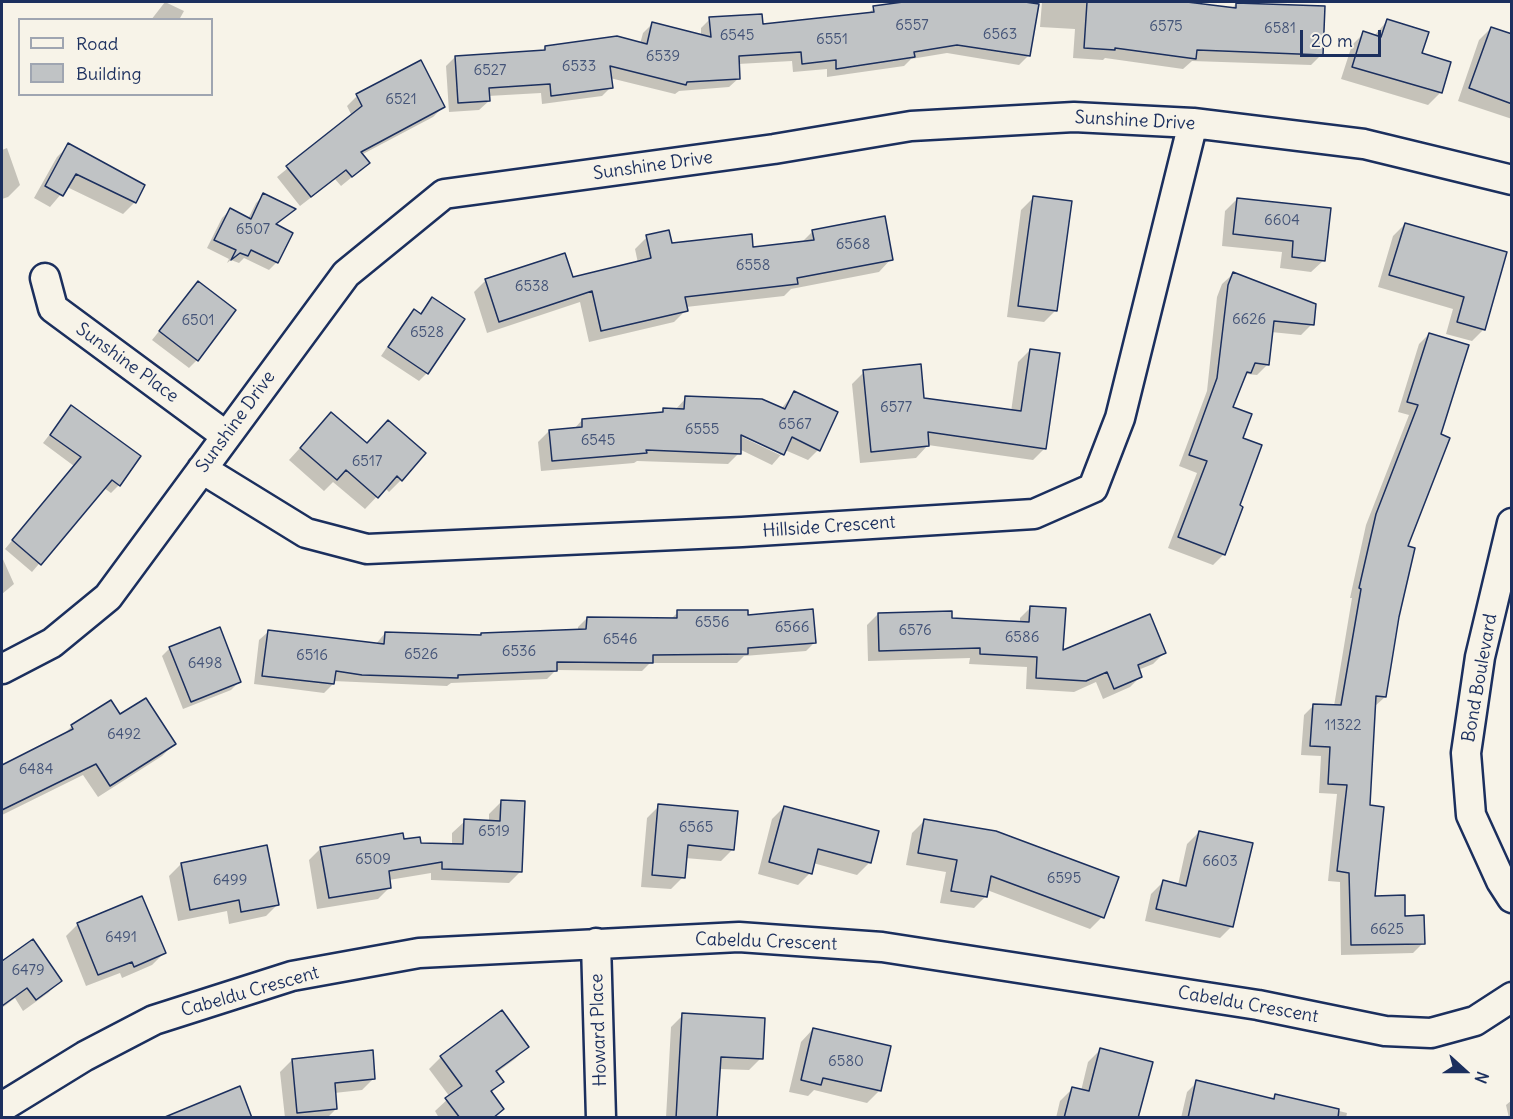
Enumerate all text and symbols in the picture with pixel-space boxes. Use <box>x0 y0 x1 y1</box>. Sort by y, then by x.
house number: 6557 <box>895 17 929 35</box>
legend <box>18 18 213 96</box>
house number: 6575 <box>1149 18 1183 36</box>
scale bar <box>1303 18 1384 56</box>
house number: 6581 <box>1264 20 1296 38</box>
house number: 6563 <box>983 26 1017 44</box>
house number: 6545 <box>720 27 754 45</box>
text: 20 m <box>1311 29 1353 52</box>
house number: 6551 <box>816 31 848 49</box>
text: Road <box>76 32 118 55</box>
house number: 6539 <box>646 48 680 66</box>
house number: 6533 <box>562 58 596 76</box>
text: Building <box>76 62 141 85</box>
house number: 6527 <box>474 62 506 80</box>
house number: 6521 <box>385 91 417 109</box>
street label: Sunshine Drive <box>1074 107 1196 135</box>
street label: Sunshine Drive <box>592 147 714 185</box>
house number: 6604 <box>1264 212 1300 230</box>
house number: 6507 <box>236 221 270 239</box>
house number: 6568 <box>836 236 870 254</box>
house number: 6558 <box>736 257 770 275</box>
house number: 6538 <box>515 278 549 296</box>
house number: 6626 <box>1232 311 1266 329</box>
house number: 6501 <box>181 312 215 330</box>
street label: Sunshine Place <box>71 319 183 407</box>
house number: 6528 <box>410 324 444 342</box>
street label: Sunshine Drive <box>192 367 280 477</box>
house number: 6577 <box>880 399 912 417</box>
house number: 6567 <box>778 416 812 434</box>
house number: 6555 <box>685 421 719 439</box>
house number: 6545 <box>581 432 615 450</box>
house number: 6517 <box>352 453 382 471</box>
street label: Hillside Crescent <box>762 512 896 542</box>
street label: Bond Boulevard <box>1458 612 1502 744</box>
house number: 6556 <box>695 614 729 632</box>
house number: 6566 <box>775 619 809 637</box>
house number: 6576 <box>898 622 932 640</box>
house number: 6586 <box>1005 629 1039 647</box>
house number: 6546 <box>603 631 637 649</box>
house number: 6536 <box>502 643 536 661</box>
house number: 6526 <box>404 646 438 664</box>
house number: 6516 <box>296 647 328 665</box>
house number: 6498 <box>188 655 222 673</box>
house number: 11322 <box>1325 717 1361 735</box>
house number: 6492 <box>107 726 141 744</box>
house number: 6484 <box>19 761 53 779</box>
house number: 6565 <box>679 819 713 837</box>
house number: 6519 <box>478 823 510 841</box>
house number: 6509 <box>355 851 391 869</box>
house number: 6603 <box>1202 853 1238 871</box>
house number: 6595 <box>1047 870 1081 888</box>
house number: 6499 <box>213 872 247 890</box>
house number: 6625 <box>1370 921 1404 939</box>
house number: 6491 <box>105 929 137 947</box>
street label: Cabeldu Crescent <box>695 929 837 955</box>
house number: 6479 <box>11 962 45 980</box>
street label: Cabeldu Crescent <box>179 962 321 1022</box>
street label: Howard Place <box>586 973 612 1087</box>
street label: Cabeldu Crescent <box>1176 982 1320 1028</box>
north arrow <box>1435 1041 1495 1101</box>
house number: 6580 <box>828 1053 864 1071</box>
text: N <box>1470 1069 1493 1086</box>

